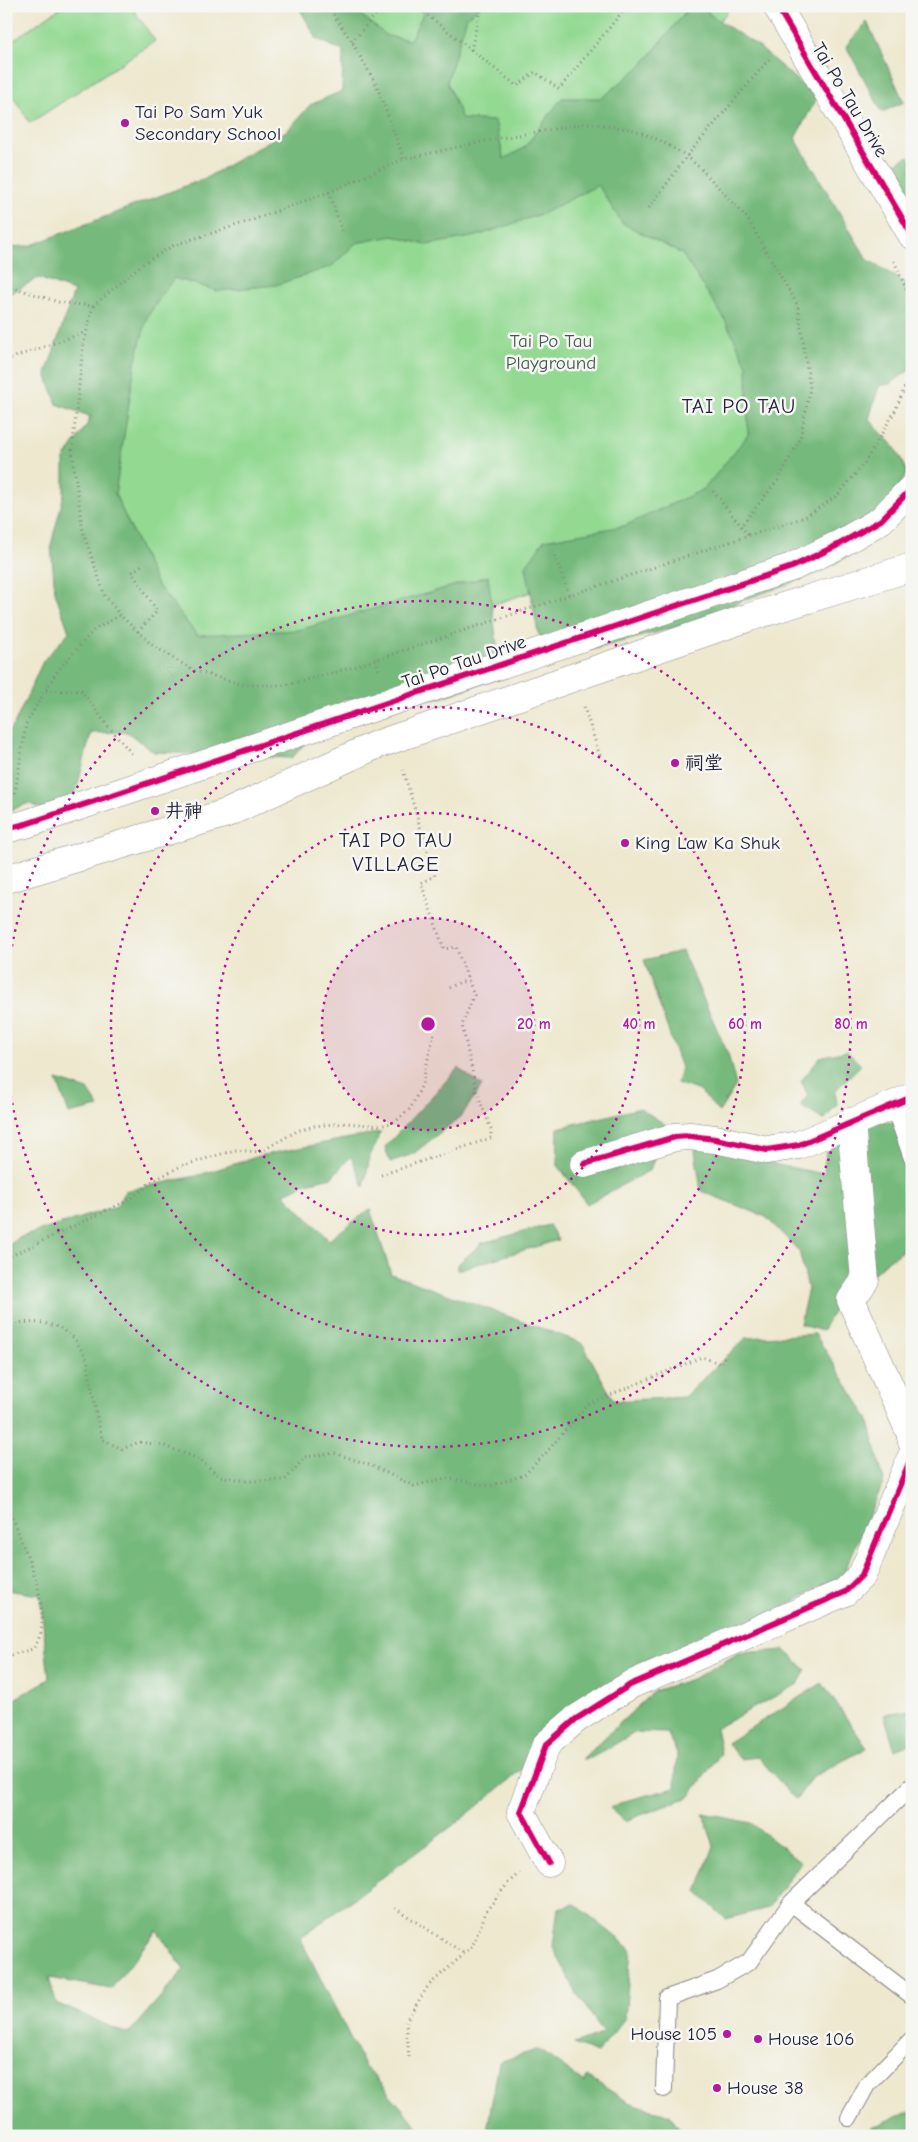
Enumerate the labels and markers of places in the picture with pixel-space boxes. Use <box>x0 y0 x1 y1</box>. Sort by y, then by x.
place label: Tai Po Sam Yuk Secondary School <box>135 101 281 145</box>
marker: Tai Po Sam Yuk Secondary School <box>119 117 131 129</box>
place label: 祠堂 <box>685 752 723 774</box>
marker: 祠堂 <box>669 757 681 769</box>
place label: 井神 <box>165 800 203 822</box>
marker: 井神 <box>149 805 161 817</box>
place label: King Law Ka Shuk <box>635 832 781 854</box>
marker: King Law Ka Shuk <box>619 837 631 849</box>
centre of rings <box>419 1015 437 1033</box>
place label: House 105 <box>630 2023 717 2045</box>
marker: House 105 <box>721 2028 733 2040</box>
place label: House 106 <box>768 2028 855 2050</box>
marker: House 106 <box>752 2033 764 2045</box>
place label: House 38 <box>727 2077 804 2099</box>
marker: House 38 <box>711 2082 723 2094</box>

